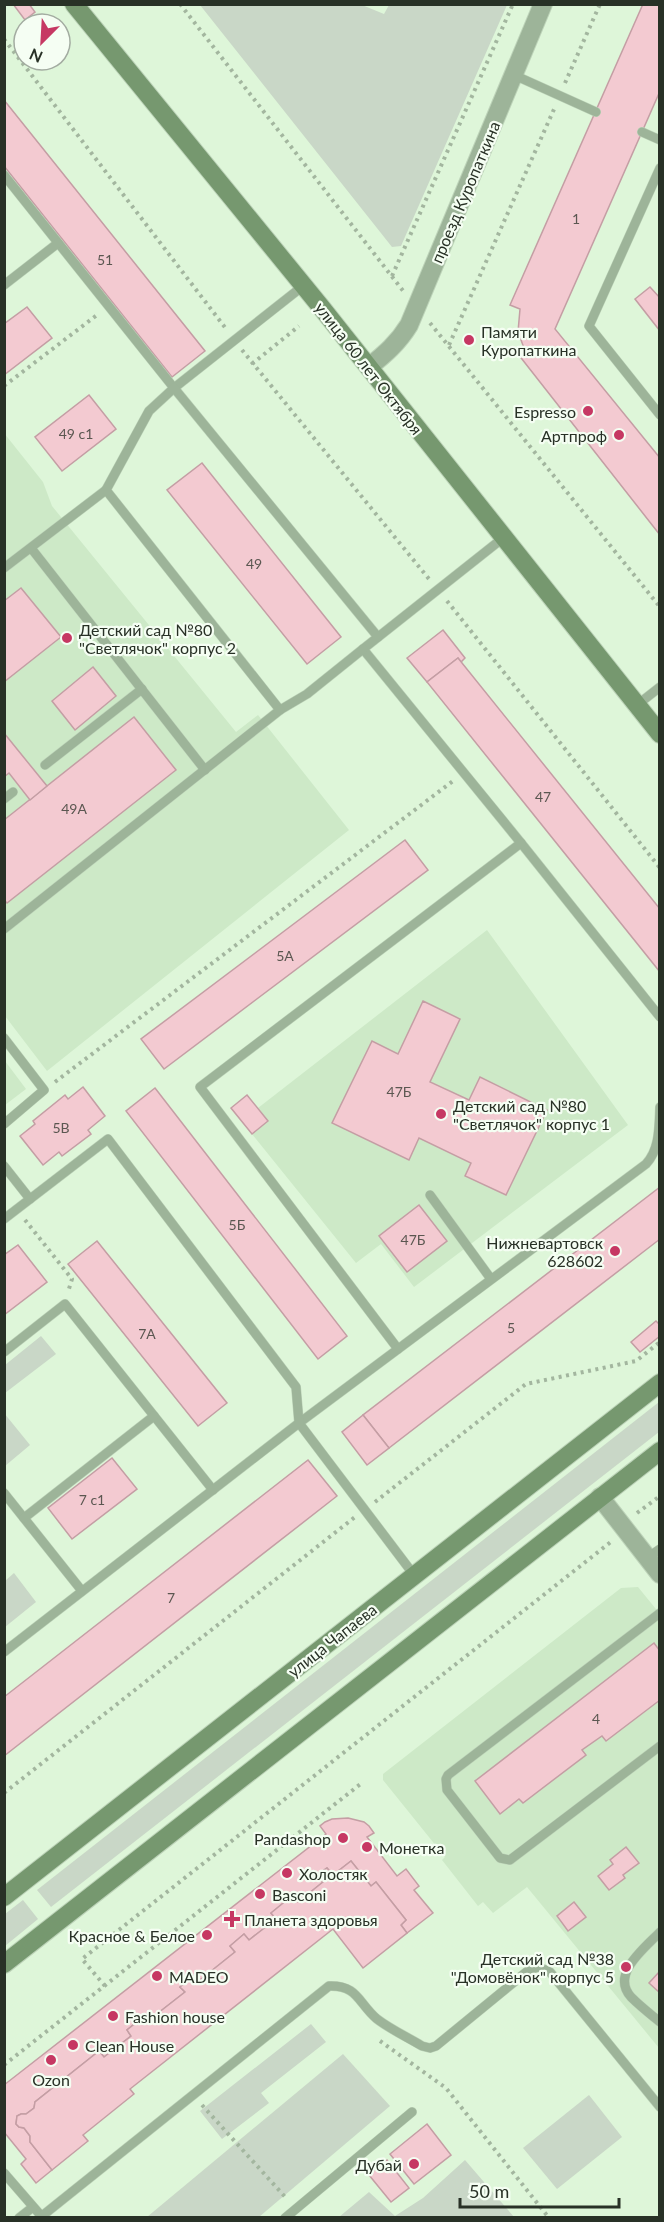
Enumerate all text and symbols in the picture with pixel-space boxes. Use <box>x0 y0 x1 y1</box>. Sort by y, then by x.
north arrow <box>12 12 72 72</box>
text: N <box>26 45 45 67</box>
street label: проезд Куропаткина <box>427 118 503 266</box>
house number: 1 <box>572 210 580 227</box>
house number: 51 <box>97 251 113 268</box>
street label: улица 60 лет Октября <box>311 298 427 438</box>
place label: Памяти Куропаткина <box>481 322 576 359</box>
marker: Памяти Куропаткина <box>462 333 476 347</box>
place label: Espresso <box>514 402 576 421</box>
marker: Espresso <box>581 404 595 418</box>
house number: 49 с1 <box>59 425 93 442</box>
place label: Артпроф <box>541 426 607 445</box>
marker: Артпроф <box>612 428 626 442</box>
house number: 49 <box>246 555 262 572</box>
place label: Детский сад №80 "Светлячок" корпус 2 <box>79 620 236 657</box>
marker: Детский сад №80 "Светлячок" корпус 2 <box>60 631 74 645</box>
house number: 47 <box>535 788 551 805</box>
house number: 49А <box>61 800 87 817</box>
house number: 5А <box>276 947 294 964</box>
house number: 47Б <box>387 1083 412 1100</box>
place label: Детский сад №80 "Светлячок" корпус 1 <box>453 1096 610 1133</box>
marker: Детский сад №80 "Светлячок" корпус 1 <box>434 1107 448 1121</box>
house number: 5В <box>52 1119 70 1136</box>
house number: 5Б <box>229 1216 246 1233</box>
house number: 47Б <box>401 1231 426 1248</box>
place label: Нижневартовск 628602 <box>486 1233 604 1270</box>
marker: Нижневартовск 628602 <box>608 1244 622 1258</box>
house number: 5 <box>507 1319 515 1336</box>
house number: 7А <box>138 1325 156 1342</box>
house number: 7 с1 <box>79 1491 105 1508</box>
house number: 7 <box>167 1589 175 1606</box>
street label: улица Чапаева <box>284 1599 380 1681</box>
house number: 4 <box>592 1710 600 1727</box>
place label: Pandashop <box>254 1829 331 1848</box>
marker: Pandashop <box>336 1831 350 1845</box>
place label: Монетка <box>379 1838 444 1857</box>
marker: Монетка <box>360 1840 374 1854</box>
place label: Холостяк <box>299 1864 368 1883</box>
marker: Холостяк <box>280 1866 294 1880</box>
place label: Basconi <box>272 1885 326 1904</box>
marker: Basconi <box>253 1887 267 1901</box>
place label: Планета здоровья <box>244 1910 378 1929</box>
marker: Планета здоровья <box>225 1912 239 1926</box>
place label: Красное & Белое <box>69 1926 195 1945</box>
marker: Красное & Белое <box>200 1928 214 1942</box>
place label: Детский сад №38 "Домовёнок" корпус 5 <box>451 1949 614 1986</box>
marker: Детский сад №38 "Домовёнок" корпус 5 <box>619 1960 633 1974</box>
place label: MADEO <box>169 1967 229 1986</box>
marker: MADEO <box>150 1969 164 1983</box>
place label: Fashion house <box>125 2007 225 2026</box>
marker: Fashion house <box>106 2009 120 2023</box>
place label: Clean House <box>85 2036 174 2055</box>
marker: Clean House <box>66 2038 80 2052</box>
marker: Ozon <box>44 2053 58 2067</box>
place label: Ozon <box>32 2070 70 2089</box>
place label: Дубай <box>355 2155 402 2174</box>
marker: Дубай <box>407 2157 421 2171</box>
scale bar <box>460 2171 619 2209</box>
text: 50 m <box>469 2180 509 2202</box>

